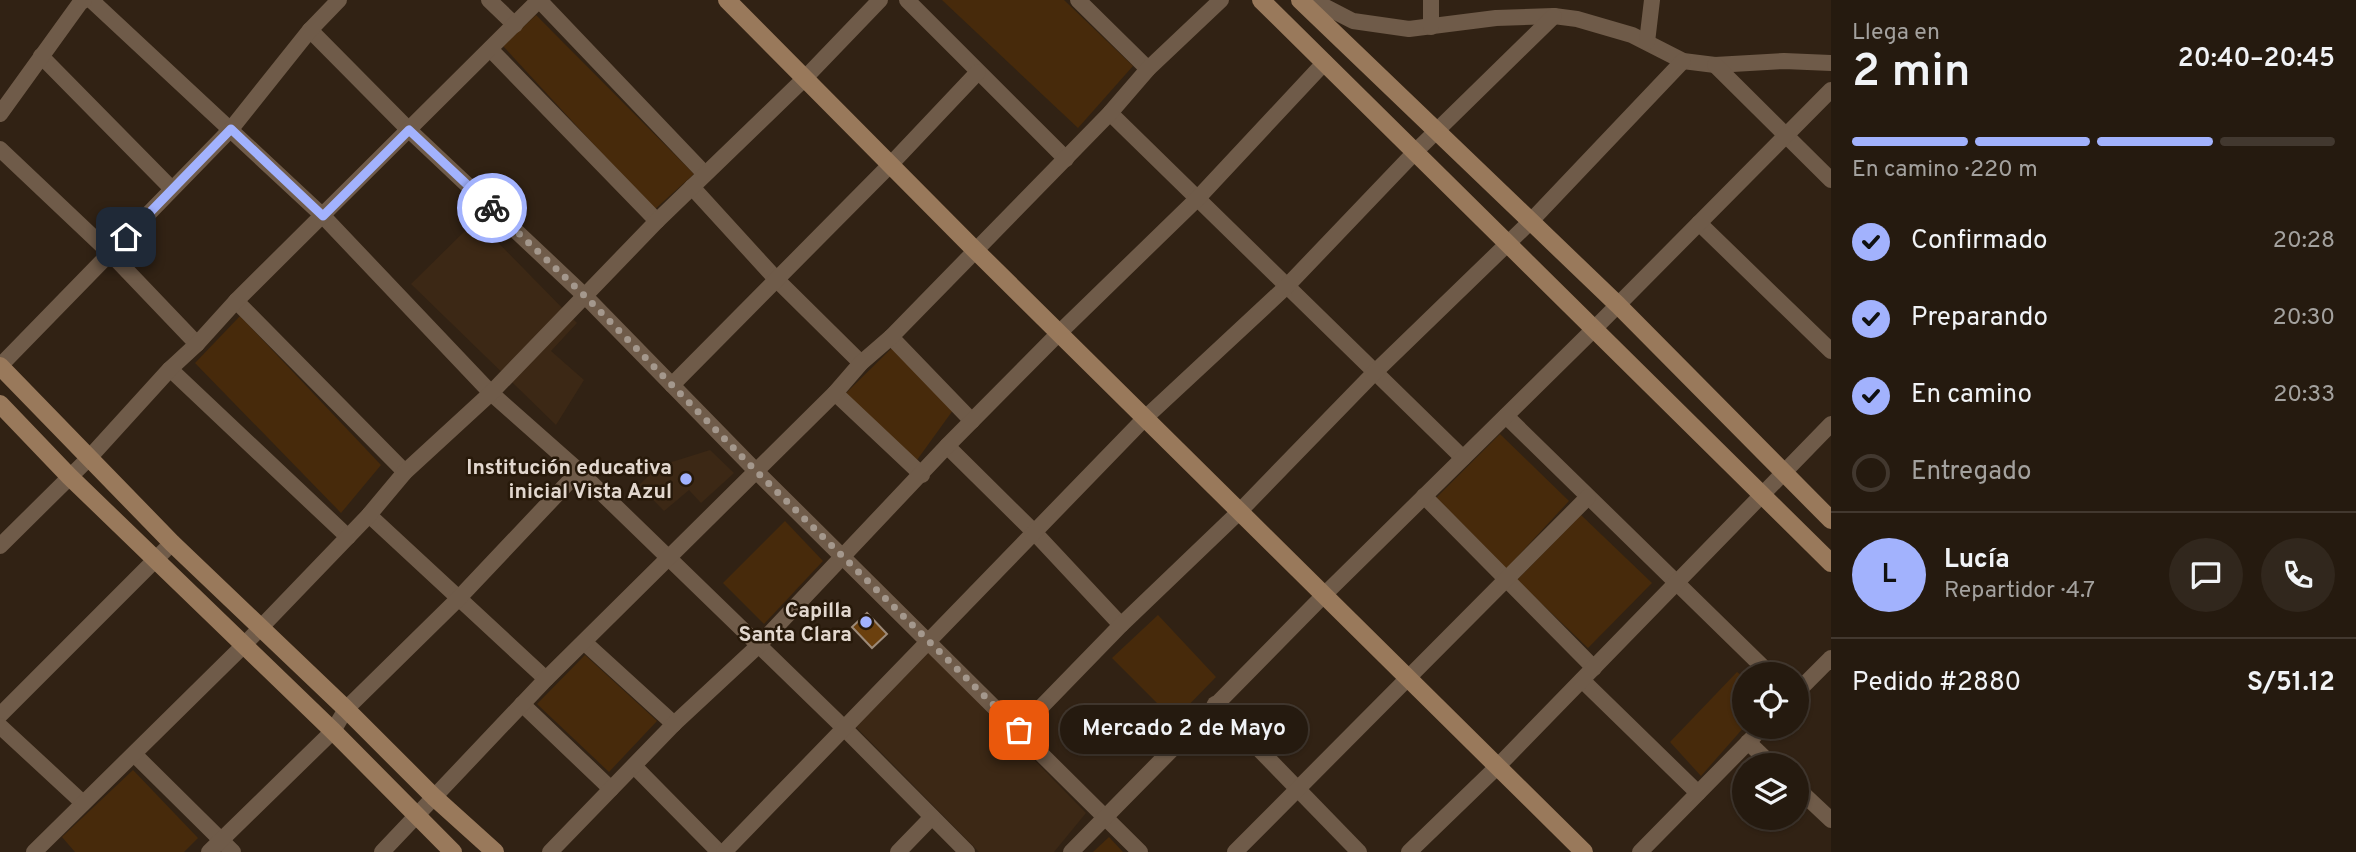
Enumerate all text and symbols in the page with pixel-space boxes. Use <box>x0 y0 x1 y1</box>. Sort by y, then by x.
text: Llega en <box>1852 19 1940 48</box>
text: 20:40–20:45 <box>2178 43 2335 76</box>
text: 2 min <box>1852 44 1971 103</box>
text: En camino · 220 m <box>1852 156 2038 185</box>
courier <box>457 173 527 243</box>
icon: bike <box>473 189 511 227</box>
pin <box>96 207 156 267</box>
icon: home <box>107 218 145 256</box>
icon: check <box>1852 223 1890 261</box>
text: Confirmado <box>1911 225 2048 258</box>
text: 20:28 <box>2273 227 2335 256</box>
icon: check <box>1852 300 1890 338</box>
text: Preparando <box>1911 302 2048 335</box>
text: 20:30 <box>2273 304 2335 333</box>
icon: check <box>1852 377 1890 415</box>
text: En camino <box>1911 379 2032 412</box>
text: 20:33 <box>2273 381 2335 410</box>
place label: Institución educativa inicial Vista Azul <box>466 455 672 506</box>
text: Entregado <box>1911 456 2031 489</box>
marker: Institución educativa inicial Vista Azul <box>678 471 694 487</box>
button: chat <box>2169 538 2243 612</box>
button: phone <box>2261 538 2335 612</box>
text: Lucía <box>1944 544 2010 577</box>
text: L <box>1882 559 1896 592</box>
text: Repartidor · 4.7 <box>1944 577 2095 606</box>
place label: Capilla Santa Clara <box>739 598 852 649</box>
marker: Capilla Santa Clara <box>858 614 874 630</box>
map controls <box>1732 662 1809 830</box>
button: locate <box>1732 662 1809 739</box>
text: Pedido #2880 <box>1852 667 2021 700</box>
text: S/51.12 <box>2247 667 2335 700</box>
pin <box>989 700 1049 760</box>
callout: Mercado 2 de Mayo <box>1061 706 1310 754</box>
icon: bag <box>1000 711 1038 749</box>
text: Mercado 2 de Mayo <box>1082 715 1286 744</box>
button: layers <box>1732 753 1809 830</box>

